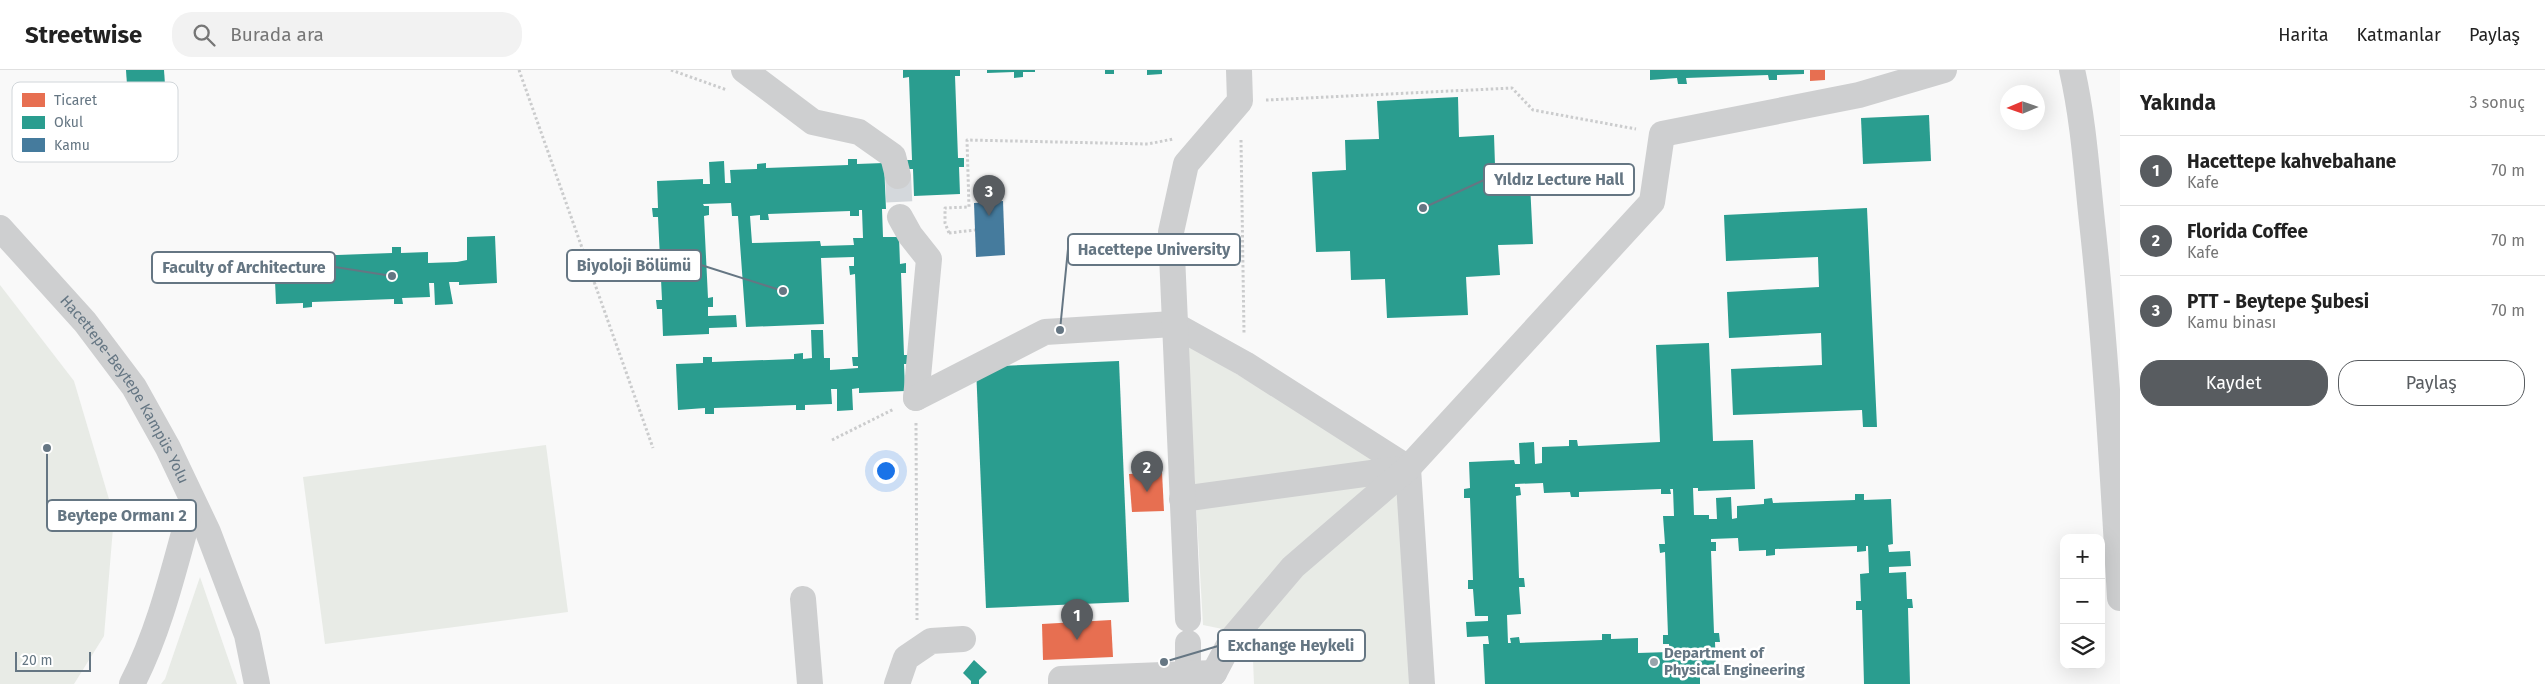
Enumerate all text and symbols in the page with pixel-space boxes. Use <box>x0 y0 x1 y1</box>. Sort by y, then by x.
search box <box>172 12 522 57</box>
text: Streetwise <box>25 21 142 49</box>
icon: search <box>190 21 218 49</box>
text: Burada ara <box>230 23 324 46</box>
text: Harita <box>2278 24 2328 46</box>
text: Katmanlar <box>2356 24 2441 46</box>
text: Paylaş <box>2469 24 2520 46</box>
legend <box>12 82 178 162</box>
north arrow <box>2000 85 2045 130</box>
text: Yakında <box>2140 90 2216 116</box>
text: Ticaret <box>54 92 98 109</box>
text: 3 sonuç <box>2470 93 2525 112</box>
text: Okul <box>54 114 83 131</box>
text: Kamu <box>54 137 90 154</box>
text: Hacettepe kahvebahane <box>2187 150 2396 173</box>
text: 1 <box>2152 161 2160 180</box>
text: 70 m <box>2491 161 2525 180</box>
callout: Yıldız Lecture Hall <box>1484 164 1634 195</box>
text: Yıldız Lecture Hall <box>1493 170 1624 189</box>
text: Kafe <box>2187 173 2219 192</box>
pin: 3 <box>973 175 1005 216</box>
text: Florida Coffee <box>2187 220 2308 243</box>
text: 2 <box>2152 231 2160 250</box>
text: 70 m <box>2491 231 2525 250</box>
callout: Hacettepe University <box>1068 234 1240 265</box>
text: Hacettepe University <box>1078 240 1231 259</box>
text: Kafe <box>2187 243 2219 262</box>
callout: Biyoloji Bölümü <box>567 250 701 281</box>
callout: Faculty of Architecture <box>152 252 335 283</box>
text: Biyoloji Bölümü <box>577 256 691 275</box>
text: Faculty of Architecture <box>162 258 326 277</box>
text: PTT - Beytepe Şubesi <box>2187 290 2369 313</box>
street label: Hacettepe-Beytepe Kampüs Yolu <box>56 292 193 486</box>
text: 3 <box>2152 301 2160 320</box>
text: 70 m <box>2491 301 2525 320</box>
text: Kamu binası <box>2187 313 2276 332</box>
button: Kaydet <box>2140 360 2328 406</box>
button: Paylaş <box>2338 360 2525 406</box>
pin: 2 <box>1131 451 1163 492</box>
your location <box>873 458 899 484</box>
callout: Beytepe Ormanı 2 <box>47 500 196 531</box>
text: Beytepe Ormanı 2 <box>57 506 187 525</box>
map controls <box>2060 534 2105 669</box>
button: + <box>2060 534 2105 579</box>
button: − <box>2060 579 2105 624</box>
pin: 1 <box>1061 599 1093 640</box>
button: layers <box>2060 624 2105 669</box>
callout: Exchange Heykeli <box>1218 630 1365 661</box>
text: Exchange Heykeli <box>1228 636 1354 655</box>
place label: Department of Physical Engineering <box>1664 644 1805 679</box>
scale bar <box>15 649 91 672</box>
text: 20 m <box>22 652 52 669</box>
marker: Department of Physical Engineering <box>1648 656 1660 668</box>

